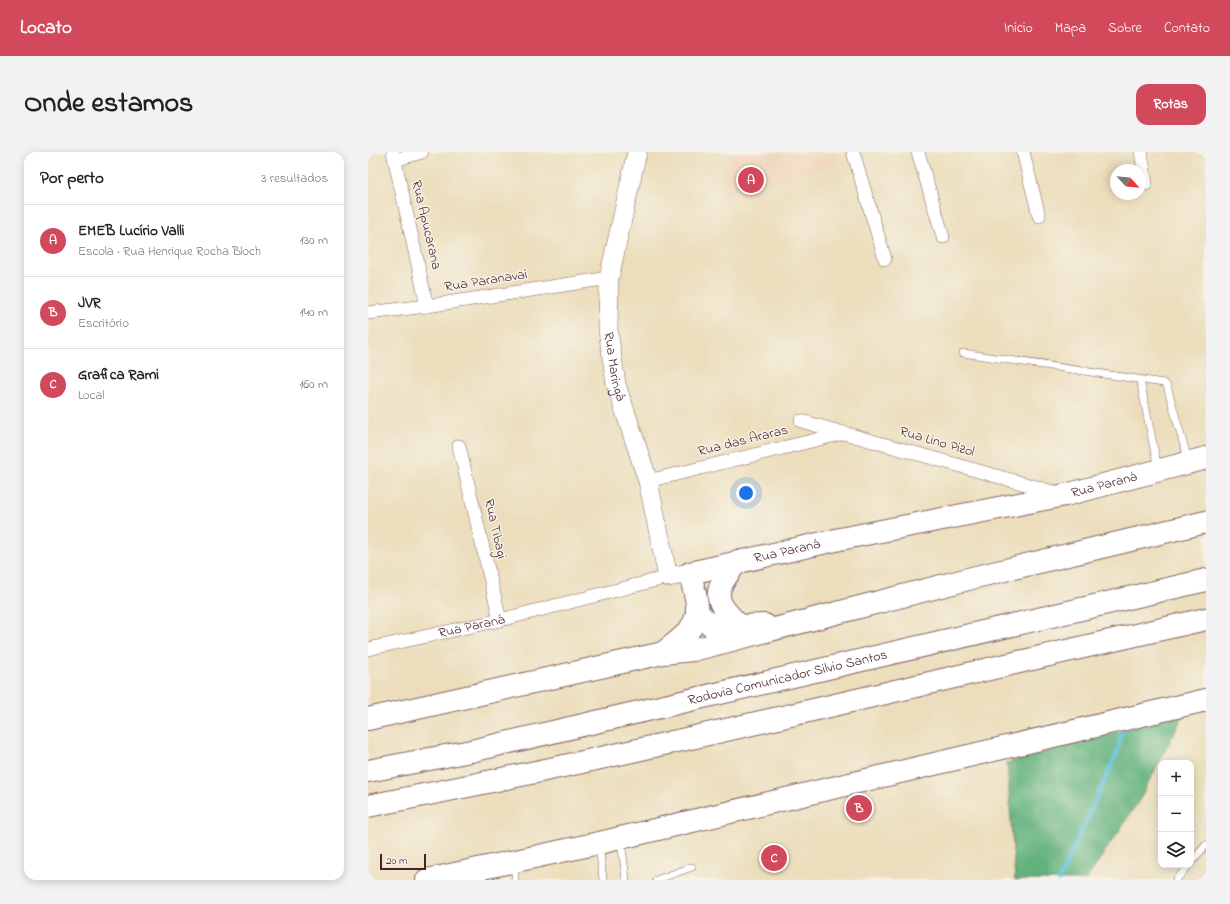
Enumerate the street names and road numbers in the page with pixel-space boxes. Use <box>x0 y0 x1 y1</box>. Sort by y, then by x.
street label: Rua Apucarana <box>406 178 446 272</box>
street label: Rua Paranavaí <box>443 264 529 298</box>
street label: Rua Maringá <box>598 330 631 404</box>
street label: Rua das Araras <box>696 420 790 462</box>
street label: Rua Lino Pizol <box>897 421 977 463</box>
street label: Rua Paraná <box>1069 466 1139 503</box>
street label: Rua Tibagi <box>477 497 512 561</box>
street label: Rua Paraná <box>752 533 822 569</box>
street label: Rua Paraná <box>436 609 507 644</box>
street label: Rodovia Comunicador Silvio Santos <box>686 644 890 711</box>

